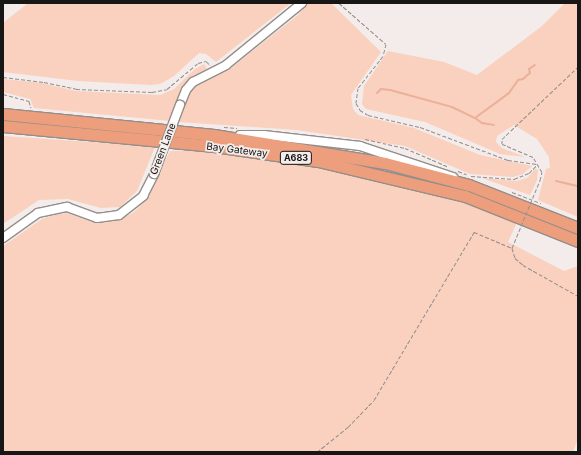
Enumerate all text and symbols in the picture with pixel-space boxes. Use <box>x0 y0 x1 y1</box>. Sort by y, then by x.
street label: Green Lane <box>148 121 178 177</box>
street label: Bay Gateway <box>206 140 268 160</box>
road number: A683 <box>279 151 313 165</box>

